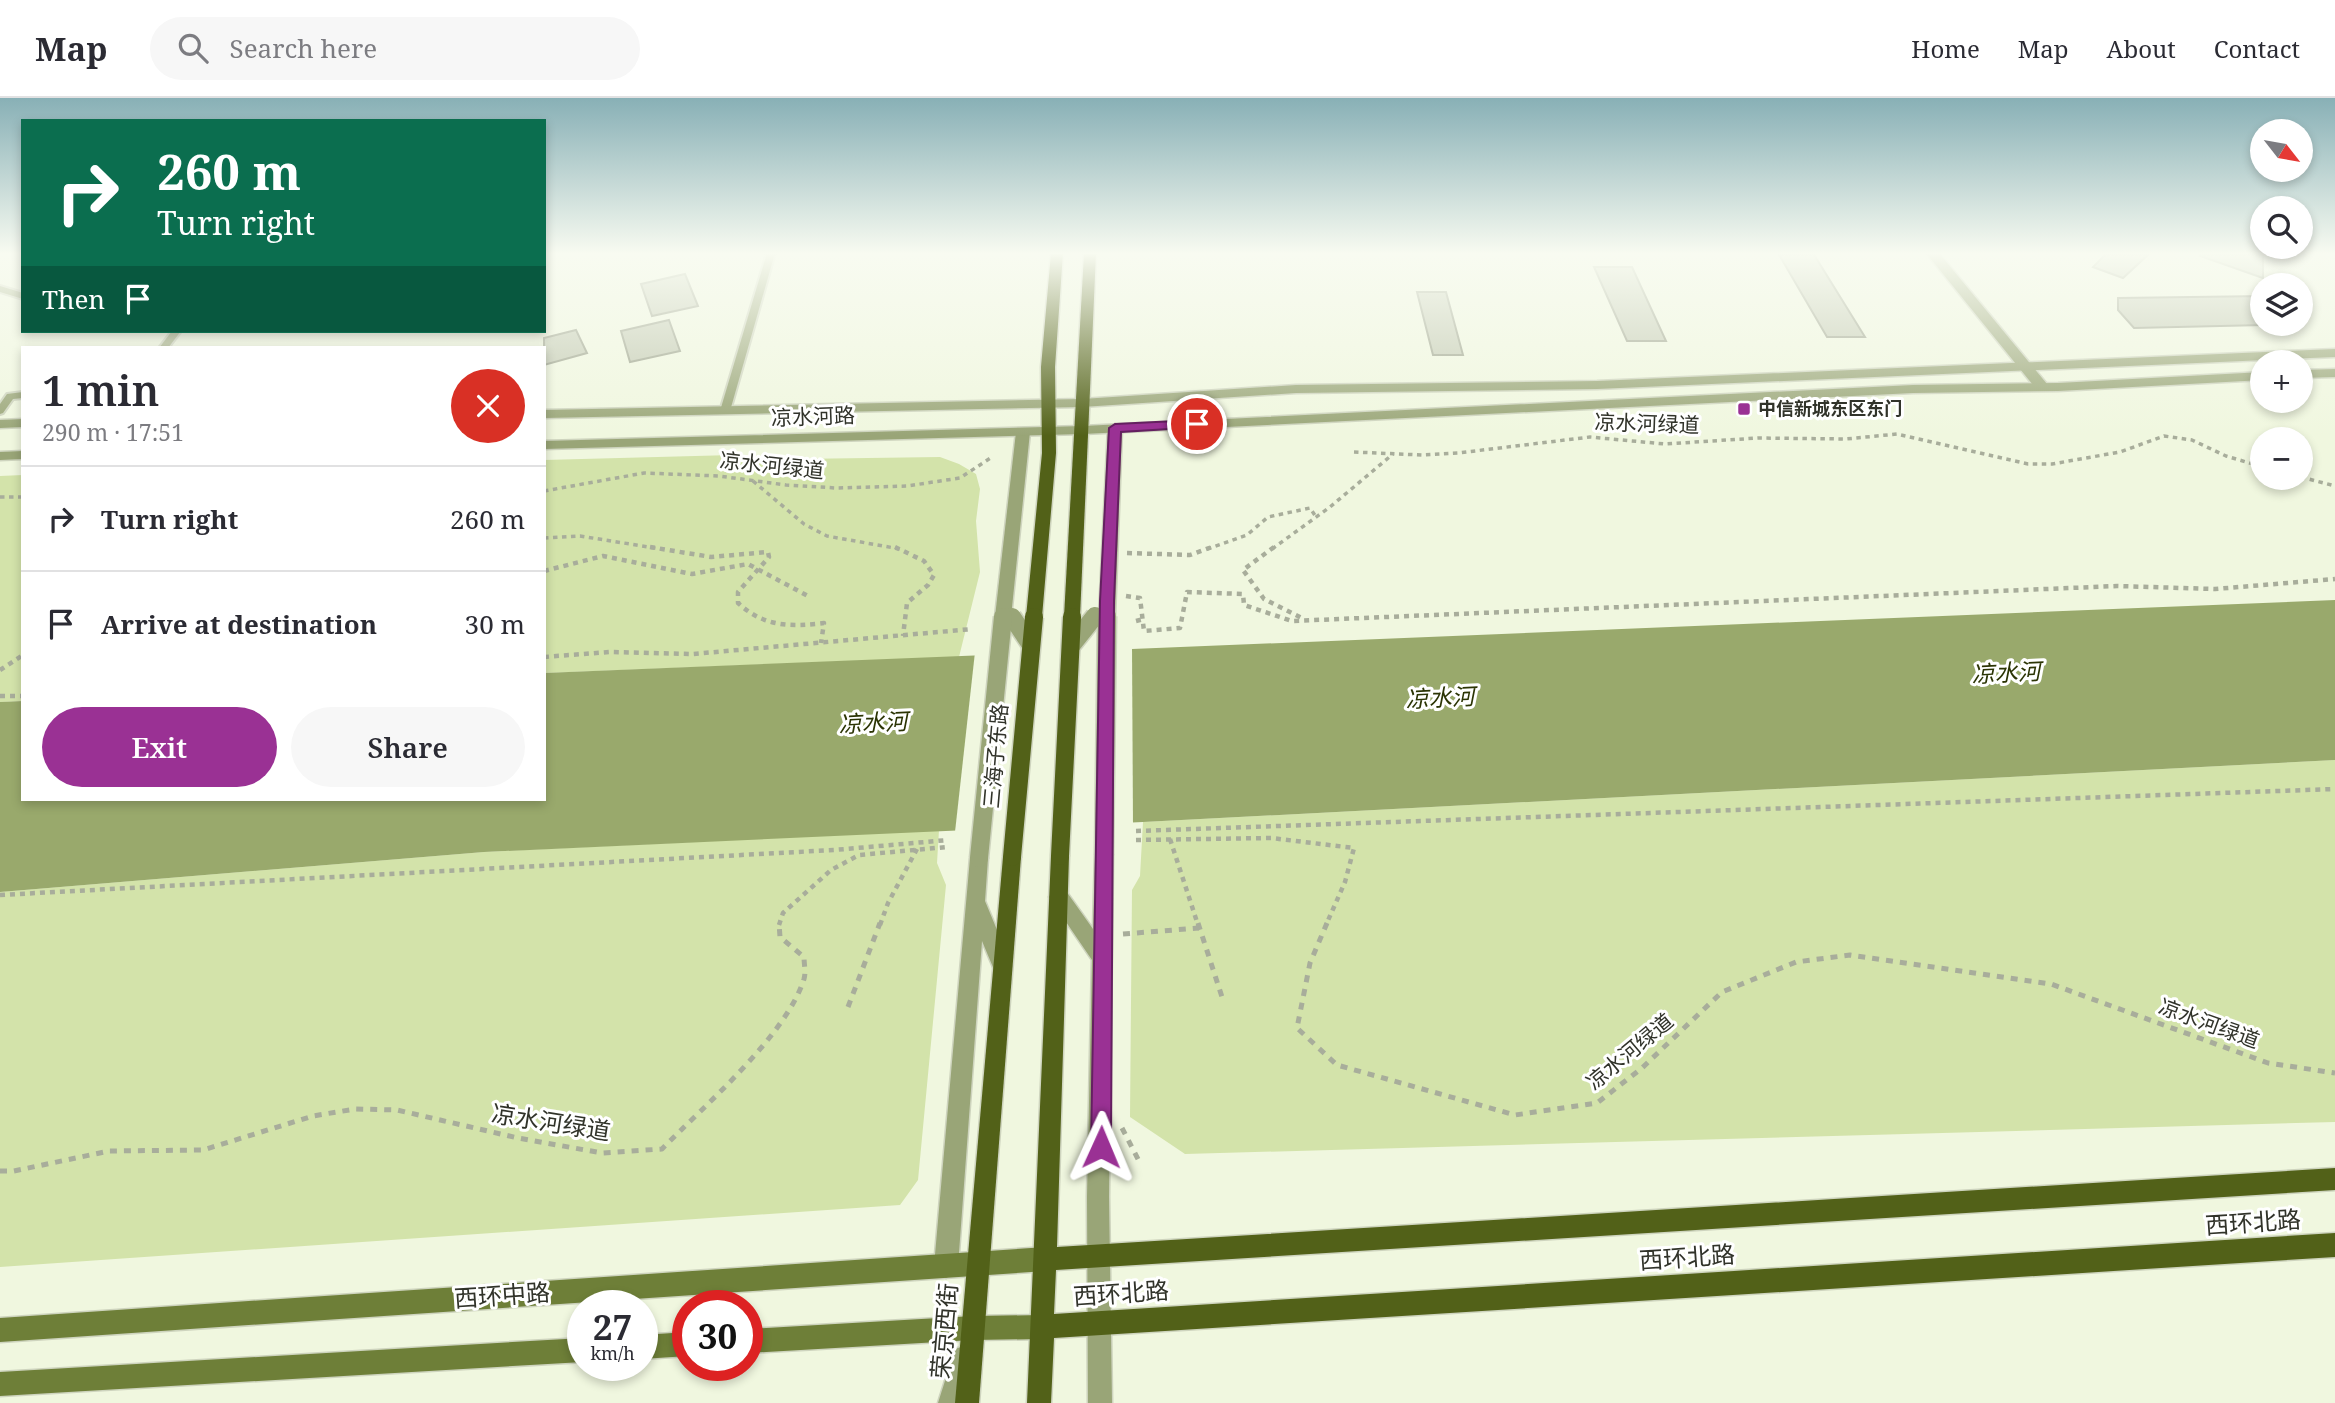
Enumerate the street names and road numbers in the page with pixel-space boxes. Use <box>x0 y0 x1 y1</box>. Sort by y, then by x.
street label: 凉水河路 <box>771 401 855 431</box>
street label: 凉水河绿道 <box>1594 407 1700 439</box>
street label: 凉水河绿道 <box>718 446 826 484</box>
street label: 三海子东路 <box>976 702 1014 809</box>
street label: 凉水河绿道 <box>2155 992 2263 1054</box>
street label: 凉水河绿道 <box>1580 1007 1679 1096</box>
street label: 凉水河绿道 <box>489 1096 613 1147</box>
street label: 西环北路 <box>2204 1202 2302 1241</box>
street label: 西环北路 <box>1638 1237 1736 1276</box>
street label: 西环北路 <box>1072 1273 1170 1312</box>
street label: 西环中路 <box>453 1275 551 1314</box>
street label: 荣京西街 <box>923 1282 964 1380</box>

